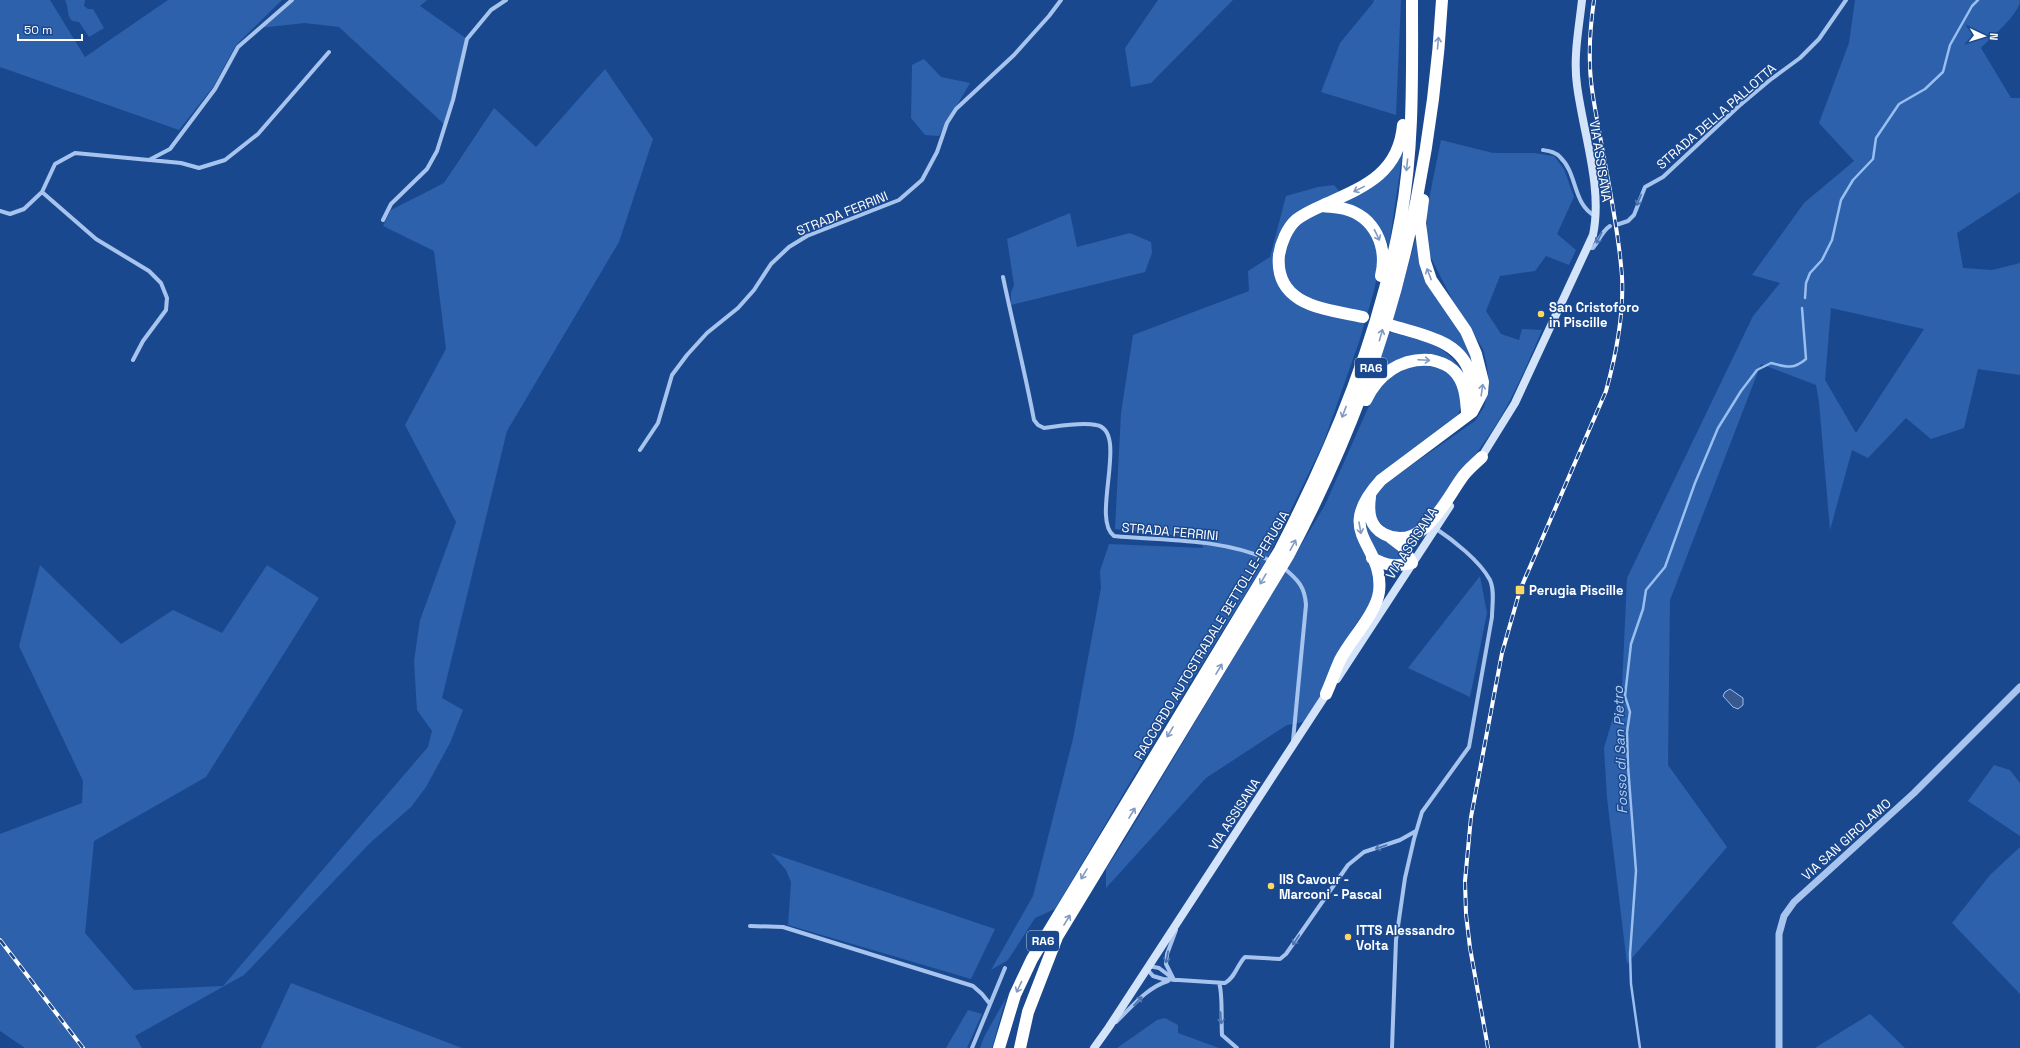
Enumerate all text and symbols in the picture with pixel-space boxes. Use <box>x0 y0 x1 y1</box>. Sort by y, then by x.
scale bar <box>18 16 82 42</box>
north arrow <box>1964 16 2004 56</box>
text: 50 m <box>24 22 52 38</box>
text: N <box>1987 33 2001 41</box>
one-way arrow <box>1435 37 1442 50</box>
street label: STRADA DELLA PALLOTTA <box>1653 60 1780 173</box>
street label: VIA ASSISANA <box>1586 119 1615 203</box>
one-way arrow <box>1403 158 1410 171</box>
one-way arrow <box>1353 186 1365 193</box>
street label: STRADA FERRINI <box>794 187 890 240</box>
one-way arrow <box>1635 194 1643 206</box>
one-way arrow <box>1374 229 1381 241</box>
one-way arrow <box>1595 232 1602 244</box>
one-way arrow <box>1425 269 1433 281</box>
place label: San Cristoforo in Piscille <box>1549 299 1639 331</box>
marker: San Cristoforo in Piscille <box>1536 309 1546 319</box>
one-way arrow <box>1378 329 1385 342</box>
one-way arrow <box>1417 356 1430 364</box>
road number: RA6 <box>1355 358 1387 378</box>
one-way arrow <box>1478 384 1486 397</box>
one-way arrow <box>1339 406 1347 418</box>
street label: VIA ASSISANA <box>1382 504 1441 583</box>
street label: RACCORDO AUTOSTRADALE BETTOLLE-PERUGIA <box>1130 508 1293 763</box>
street label: STRADA FERRINI <box>1121 519 1219 544</box>
one-way arrow <box>1356 521 1364 534</box>
one-way arrow <box>1290 539 1298 551</box>
one-way arrow <box>1258 573 1266 585</box>
place label: Perugia Piscille <box>1529 582 1624 599</box>
marker: Perugia Piscille <box>1514 584 1526 596</box>
one-way arrow <box>1216 663 1224 675</box>
water label: Fosso di San Pietro <box>1609 685 1631 814</box>
one-way arrow <box>1166 726 1174 738</box>
street label: VIA ASSISANA <box>1205 775 1264 854</box>
street label: VIA SAN GIROLAMO <box>1798 795 1895 884</box>
one-way arrow <box>1129 807 1137 819</box>
one-way arrow <box>1375 843 1387 851</box>
one-way arrow <box>1079 868 1087 880</box>
place label: IIS Cavour - Marconi - Pascal <box>1279 871 1382 903</box>
marker: IIS Cavour - Marconi - Pascal <box>1266 881 1276 891</box>
one-way arrow <box>1064 914 1072 926</box>
place label: ITTS Alessandro Volta <box>1356 922 1455 954</box>
road number: RA6 <box>1027 931 1059 951</box>
marker: ITTS Alessandro Volta <box>1343 932 1353 942</box>
one-way arrow <box>1292 934 1300 945</box>
one-way arrow <box>1163 950 1171 963</box>
one-way arrow <box>1015 980 1022 992</box>
one-way arrow <box>1133 996 1143 1006</box>
one-way arrow <box>1217 1011 1224 1024</box>

